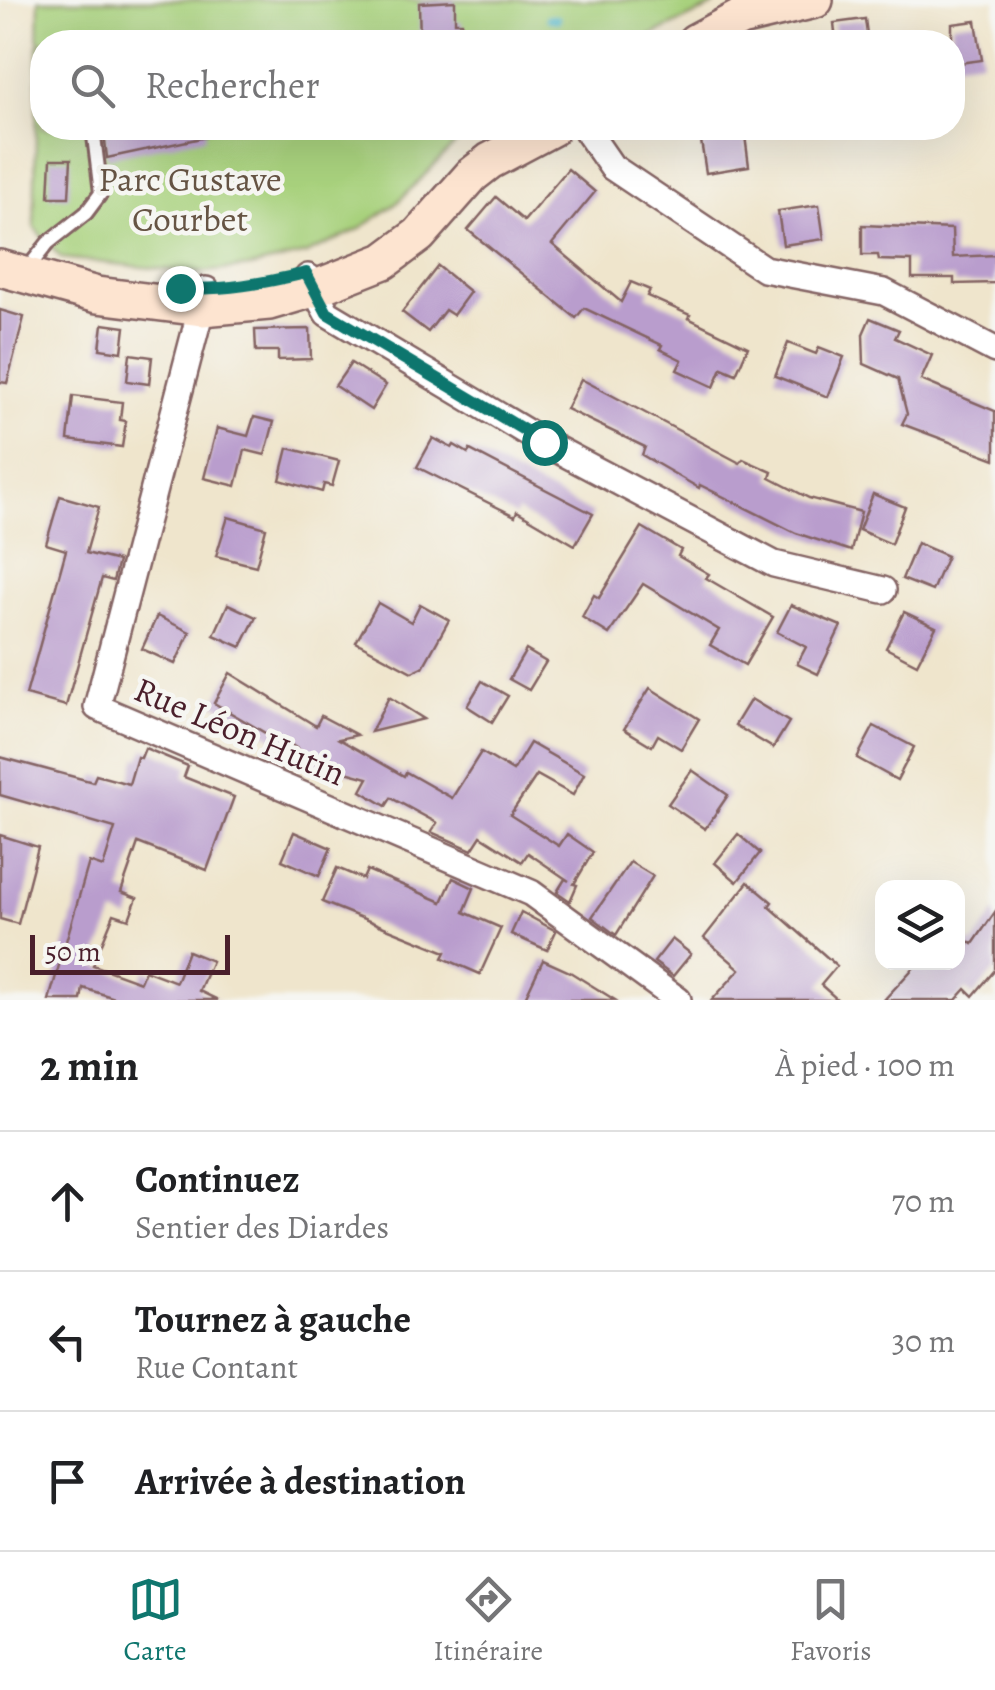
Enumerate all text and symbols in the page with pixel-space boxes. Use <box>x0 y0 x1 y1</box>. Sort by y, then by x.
search box <box>30 30 965 140</box>
icon: search <box>65 58 120 113</box>
text: Rechercher <box>145 59 320 111</box>
park label: Parc Gustave Courbet <box>98 155 282 243</box>
route end <box>158 266 204 312</box>
route start <box>522 420 568 466</box>
street label: Rue Léon Hutin <box>127 665 353 797</box>
map controls <box>875 880 965 970</box>
button: layers <box>875 880 965 970</box>
scale bar <box>30 930 230 974</box>
text: 50 m <box>45 933 101 971</box>
text: 2 min <box>40 1037 139 1094</box>
text: À pied · 100 m <box>776 1043 955 1087</box>
text: Continuez <box>135 1153 300 1205</box>
icon: ahead <box>40 1174 95 1229</box>
text: 70 m <box>892 1179 955 1223</box>
text: Sentier des Diardes <box>135 1205 389 1249</box>
text: Tournez à gauche <box>135 1293 411 1345</box>
icon: left <box>40 1314 95 1369</box>
text: 30 m <box>892 1319 955 1363</box>
text: Rue Contant <box>135 1345 298 1389</box>
icon: arrive <box>40 1454 95 1509</box>
text: Arrivée à destination <box>135 1455 466 1507</box>
tab: Carte <box>123 1572 187 1670</box>
tab: Itinéraire <box>434 1572 543 1670</box>
tab: Favoris <box>790 1572 872 1670</box>

